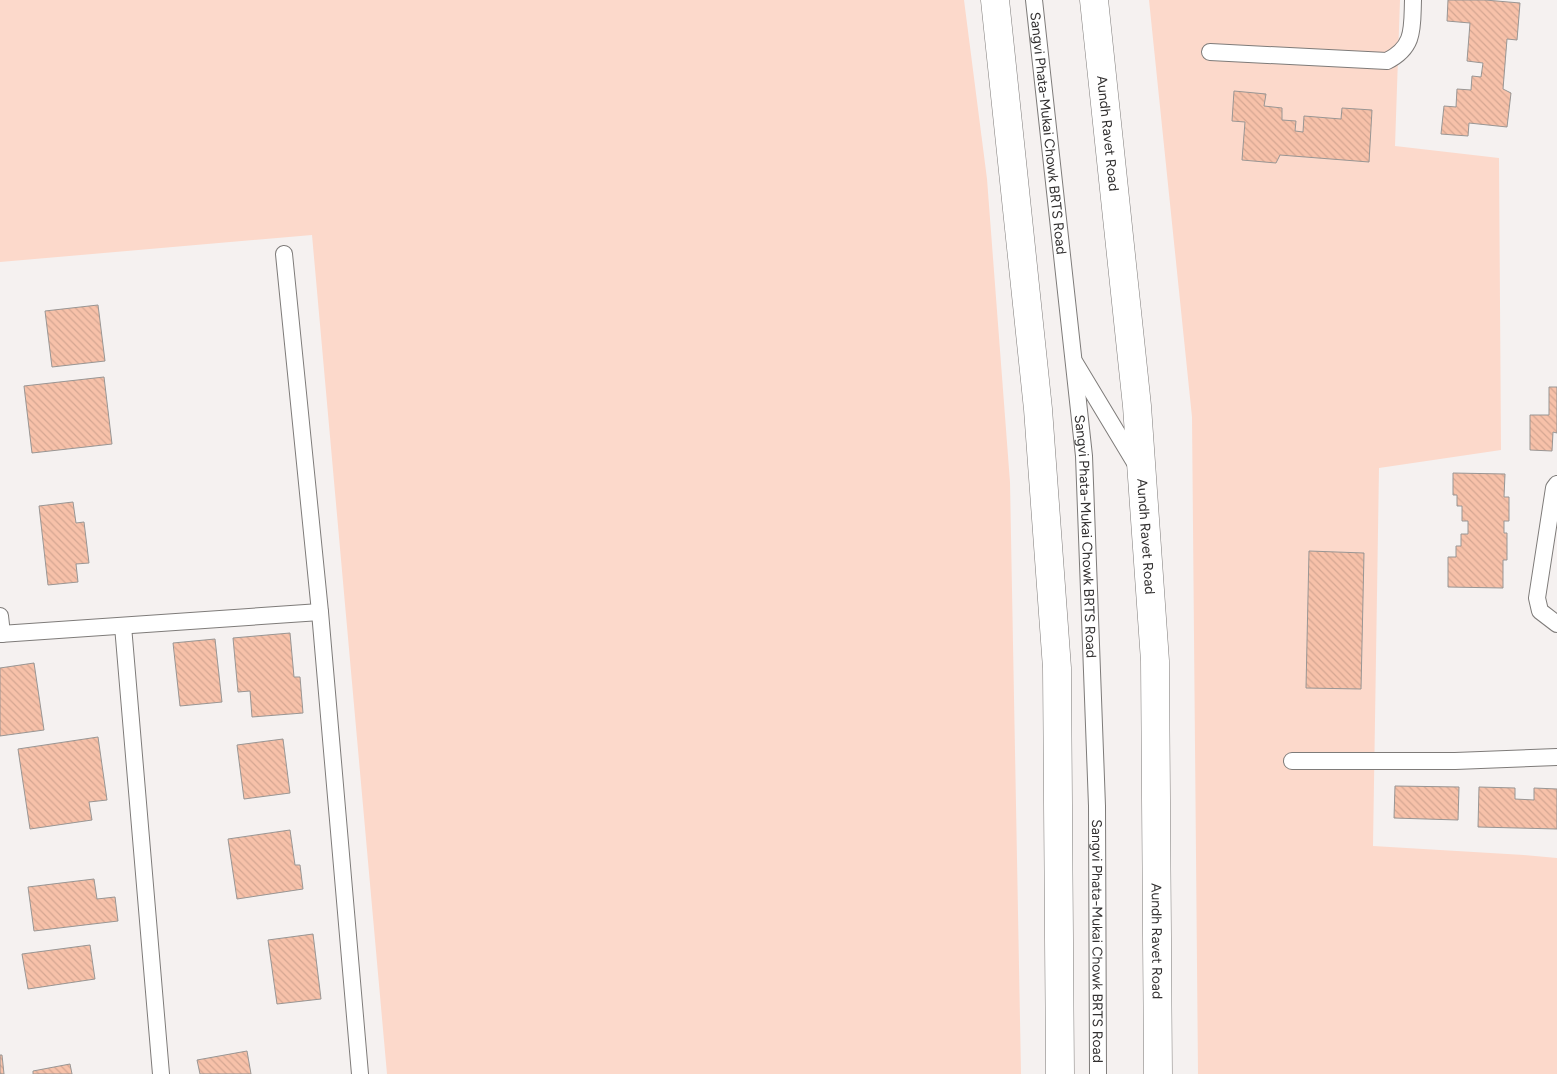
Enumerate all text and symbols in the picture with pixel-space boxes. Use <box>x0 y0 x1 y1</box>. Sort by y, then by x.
street label: Sangvi Phata-Mukai Chowk BRTS Road <box>1027 11 1070 255</box>
street label: Aundh Ravet Road <box>1094 75 1123 192</box>
street label: Sangvi Phata-Mukai Chowk BRTS Road <box>1071 414 1100 658</box>
street label: Aundh Ravet Road <box>1134 478 1159 595</box>
street label: Sangvi Phata-Mukai Chowk BRTS Road <box>1089 819 1106 1063</box>
street label: Aundh Ravet Road <box>1148 883 1166 999</box>

